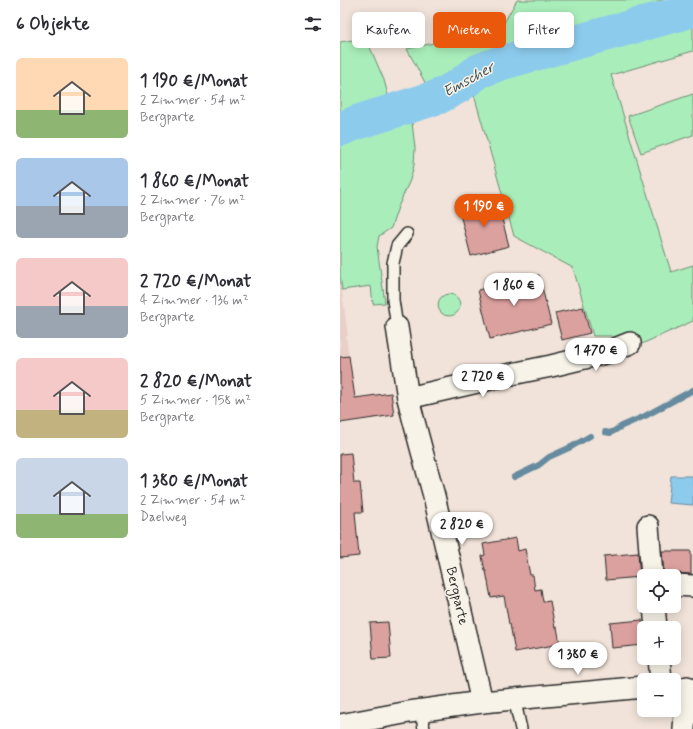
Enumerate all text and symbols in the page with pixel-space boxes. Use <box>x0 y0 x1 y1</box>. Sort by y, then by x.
chip: Kaufen <box>352 12 425 48</box>
chip: Mieten <box>433 12 506 48</box>
chip: Filter <box>514 12 574 48</box>
text: 6 Objekte <box>16 13 90 35</box>
icon: filters <box>302 13 324 35</box>
water label: Emscher <box>440 57 500 102</box>
text: 1 190 €/Monat <box>140 70 248 92</box>
icon: home <box>48 74 96 122</box>
text: 2 Zimmer · 54 m² <box>140 92 246 109</box>
text: Bergparte <box>140 109 195 126</box>
text: 1 860 €/Monat <box>140 170 249 192</box>
icon: home <box>48 174 96 222</box>
text: 2 Zimmer · 76 m² <box>140 192 245 209</box>
pin: 1 190 € <box>447 194 521 228</box>
text: 1 190 € <box>463 198 505 215</box>
text: Bergparte <box>140 209 195 226</box>
text: 2 720 €/Monat <box>140 270 251 292</box>
pin: 1 860 € <box>477 273 551 307</box>
icon: home <box>48 274 96 322</box>
text: 1 860 € <box>493 277 535 294</box>
text: 4 Zimmer · 136 m² <box>140 292 248 309</box>
text: Bergparte <box>140 309 195 326</box>
pin: 1 470 € <box>559 338 633 372</box>
text: 1 470 € <box>574 342 618 359</box>
pin: 2 720 € <box>446 364 520 398</box>
text: 2 720 € <box>461 368 505 385</box>
text: 2 820 €/Monat <box>140 370 252 392</box>
icon: home <box>48 374 96 422</box>
text: 5 Zimmer · 158 m² <box>140 392 251 409</box>
text: Bergparte <box>140 409 195 426</box>
text: 1 380 €/Monat <box>140 470 248 492</box>
icon: home <box>48 474 96 522</box>
text: 2 Zimmer · 54 m² <box>140 492 246 509</box>
text: Daelweg <box>140 509 187 526</box>
pin: 2 820 € <box>425 512 499 546</box>
text: 2 820 € <box>440 516 484 533</box>
street label: Bergparte <box>441 565 473 627</box>
map controls <box>637 569 681 717</box>
button: locate <box>637 569 681 613</box>
button: + <box>637 621 681 665</box>
pin: 1 380 € <box>541 642 615 676</box>
text: 1 380 € <box>557 646 599 663</box>
button: − <box>637 673 681 717</box>

